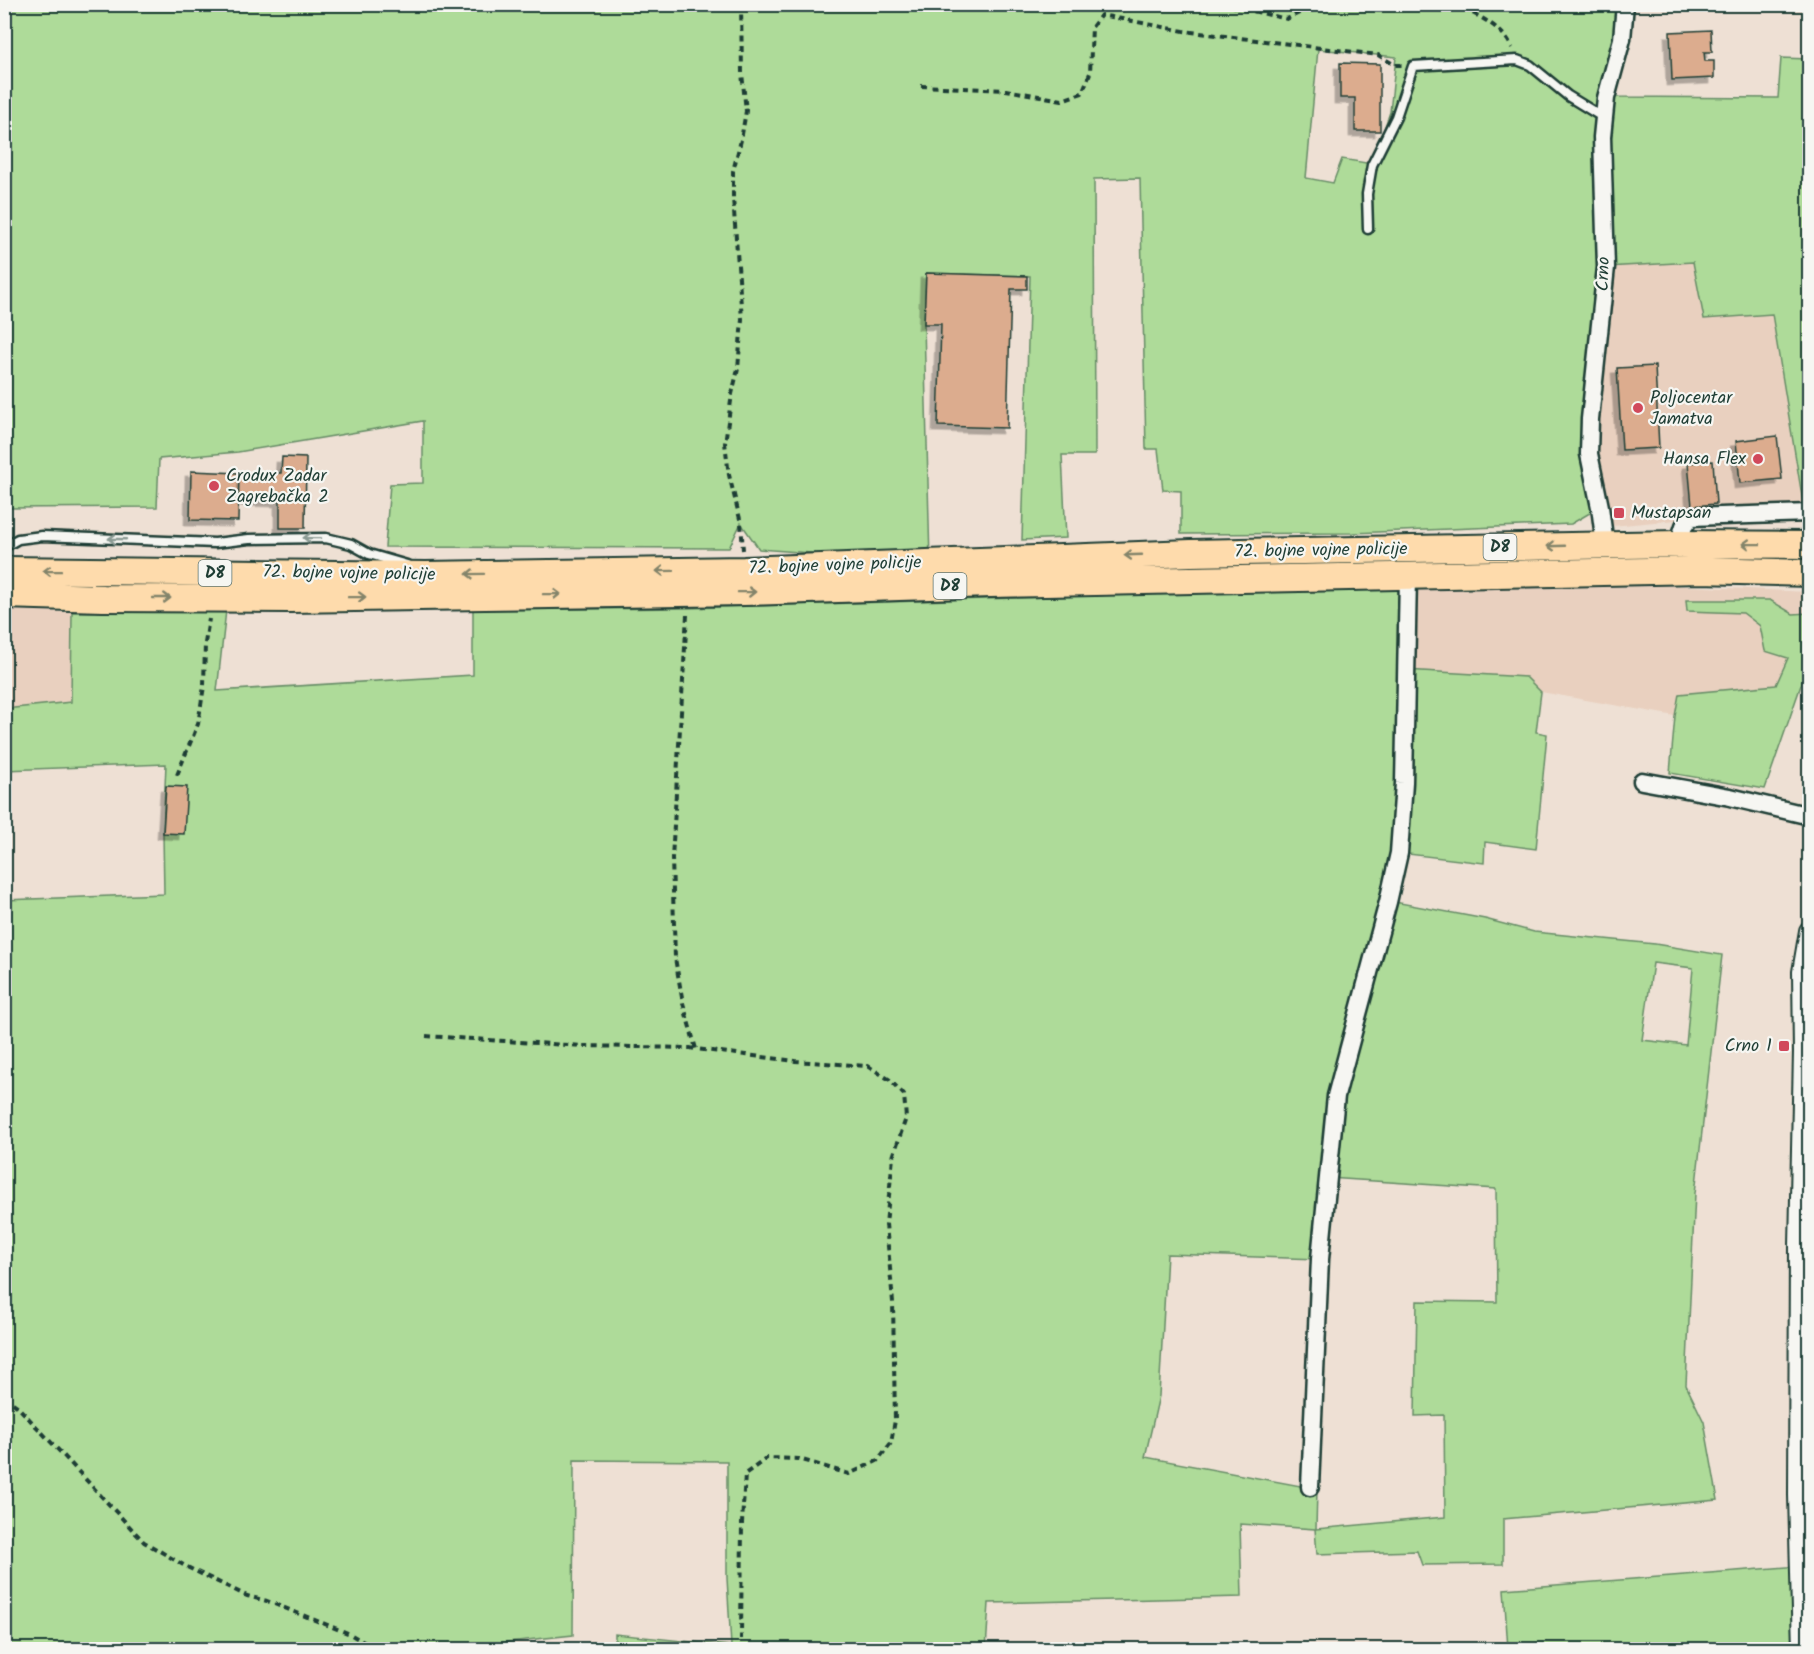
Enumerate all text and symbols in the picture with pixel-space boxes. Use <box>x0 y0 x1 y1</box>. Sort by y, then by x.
street label: Crno <box>1589 256 1619 292</box>
place label: Poljocentar Jamatva <box>1650 384 1733 434</box>
marker: Poljocentar Jamatva <box>1631 401 1645 415</box>
place label: Hansa Flex <box>1663 445 1746 474</box>
marker: Hansa Flex <box>1751 452 1765 466</box>
place label: Crodux Zadar Zagrebačka 2 <box>226 462 329 512</box>
marker: Crodux Zadar Zagrebačka 2 <box>207 479 221 493</box>
place label: Mustapsan <box>1631 499 1711 528</box>
marker: Mustapsan <box>1612 506 1626 520</box>
one-way arrow <box>303 532 323 543</box>
one-way arrow <box>108 534 128 545</box>
road number: D8 <box>1484 534 1516 560</box>
street label: 72. bojne vojne policije <box>1234 535 1408 567</box>
one-way arrow <box>1742 538 1762 550</box>
one-way arrow <box>1547 540 1567 552</box>
street label: 72. bojne vojne policije <box>748 548 922 584</box>
one-way arrow <box>1123 549 1143 561</box>
street label: 72. bojne vojne policije <box>262 558 436 590</box>
road number: D8 <box>198 560 232 586</box>
one-way arrow <box>43 565 63 577</box>
one-way arrow <box>656 565 676 577</box>
one-way arrow <box>465 569 485 580</box>
road number: D8 <box>934 573 966 599</box>
one-way arrow <box>736 586 756 598</box>
one-way arrow <box>541 589 561 600</box>
one-way arrow <box>151 592 171 604</box>
one-way arrow <box>346 592 366 603</box>
place label: Crno 1 <box>1725 1032 1772 1061</box>
marker: Crno 1 <box>1777 1039 1791 1053</box>

